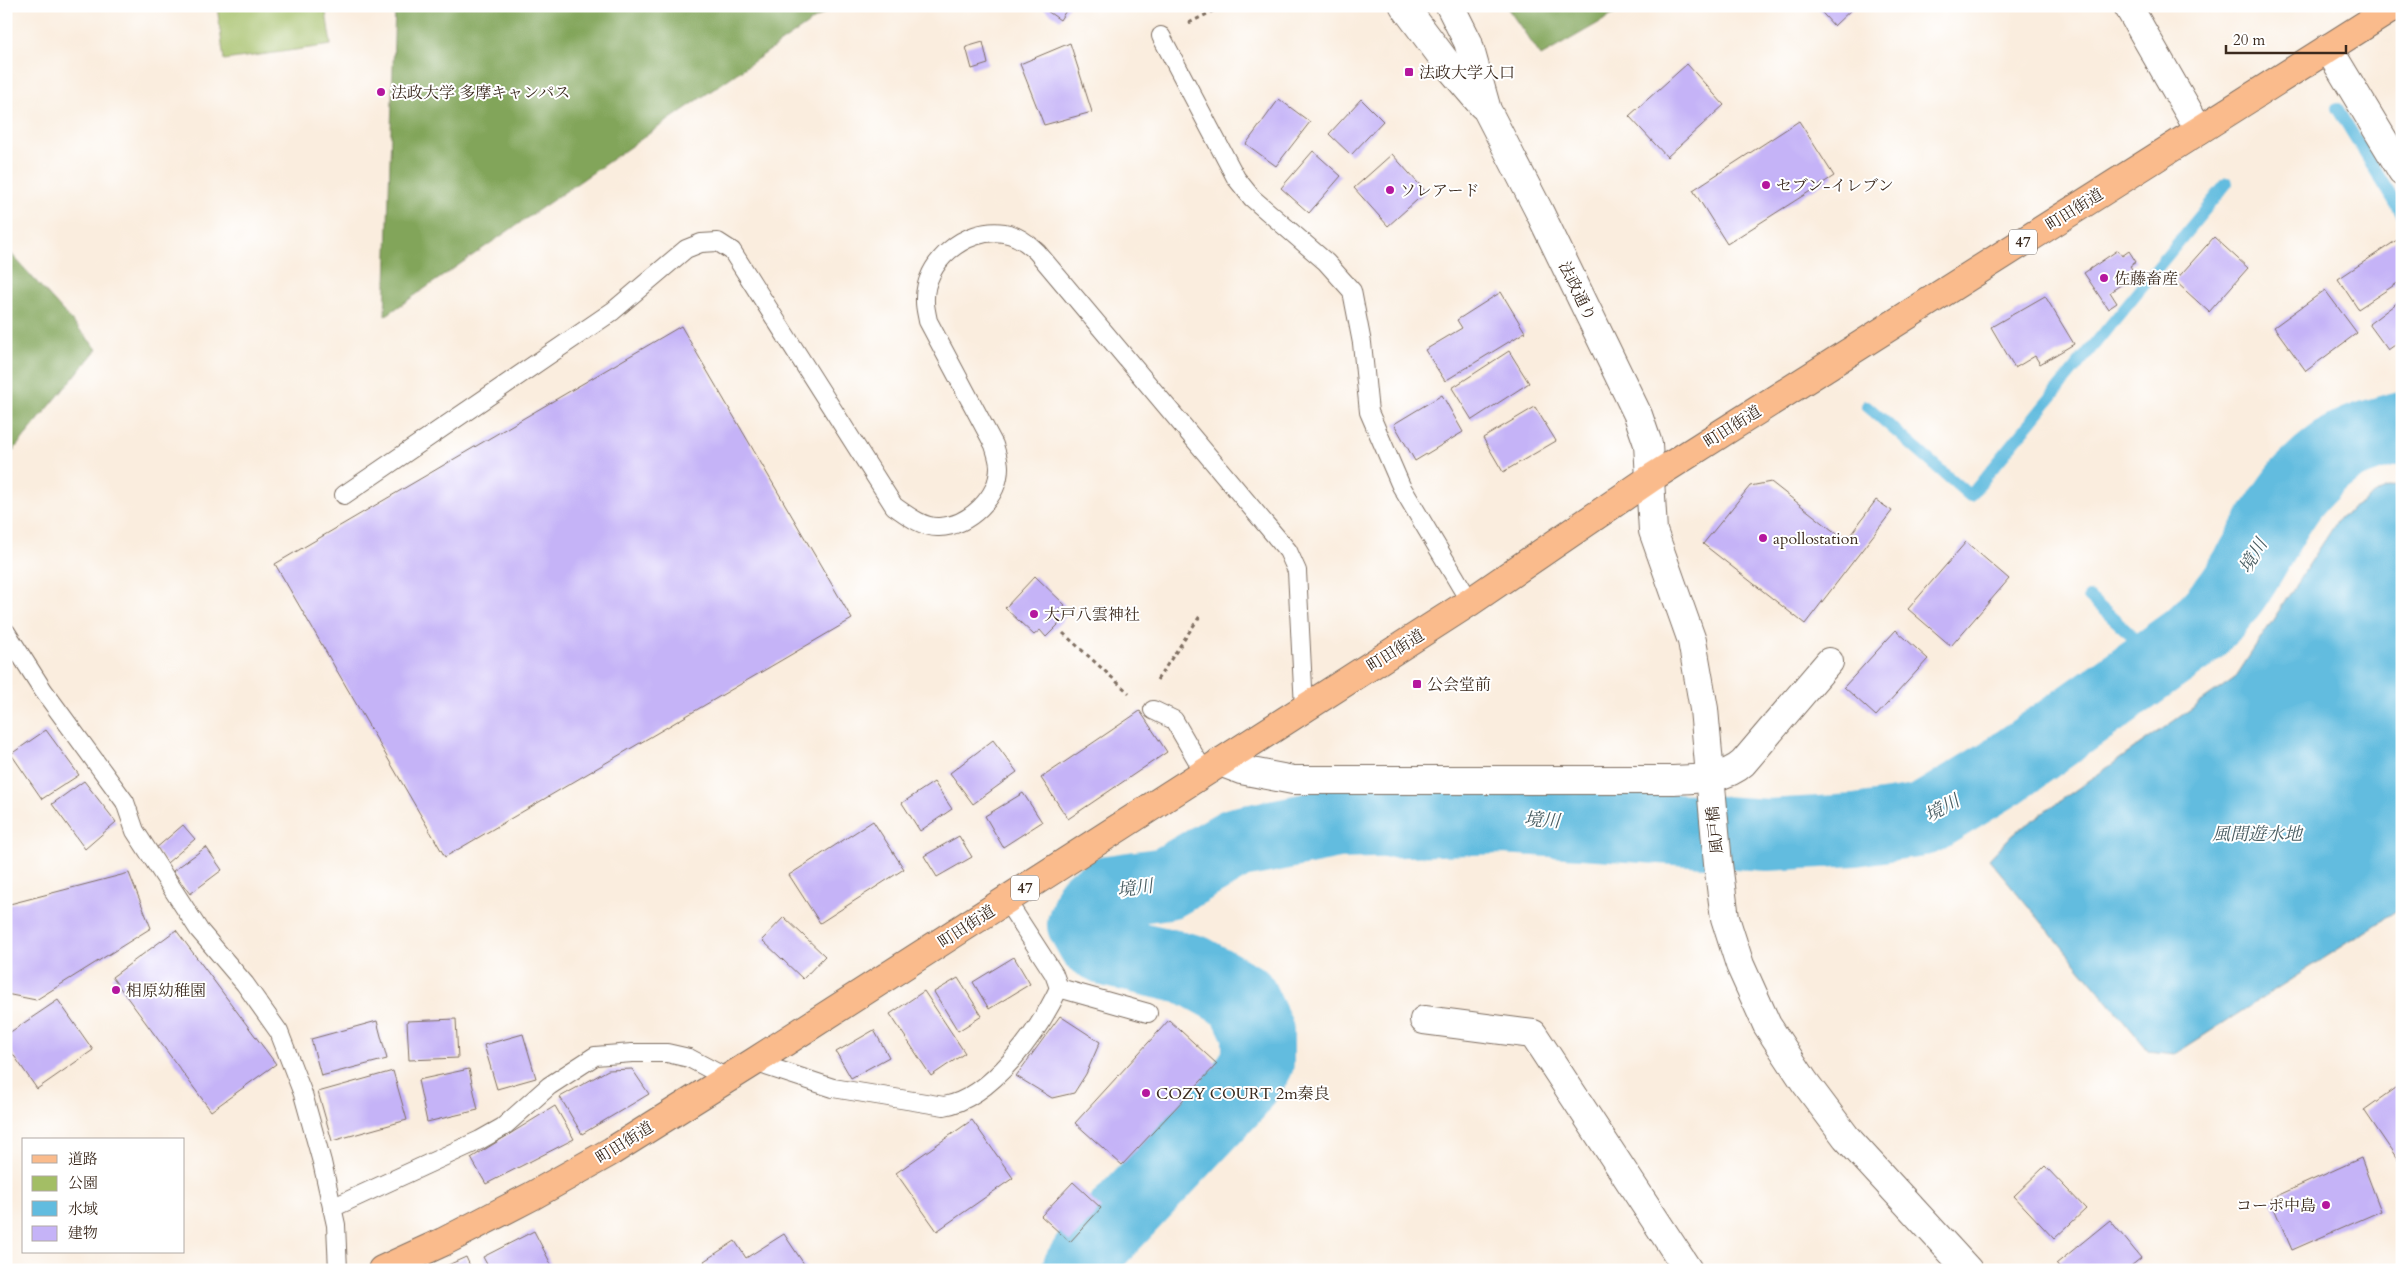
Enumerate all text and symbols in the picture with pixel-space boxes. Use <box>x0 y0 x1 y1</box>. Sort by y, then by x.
scale bar <box>2226 22 2346 54</box>
text: 20 m <box>2233 30 2265 50</box>
place label: 法政大学入口 <box>1419 62 1515 84</box>
marker: 法政大学入口 <box>1403 66 1415 78</box>
place label: 法政大学 多摩キャンパス <box>391 82 570 104</box>
marker: 法政大学 多摩キャンパス <box>375 86 387 98</box>
place label: セブン-イレブン <box>1776 175 1894 197</box>
marker: セブン-イレブン <box>1760 179 1772 191</box>
place label: ソレアード <box>1400 180 1480 202</box>
marker: ソレアード <box>1384 184 1396 196</box>
street label: 町田街道 <box>2042 184 2108 236</box>
road number: 47 <box>2009 230 2037 254</box>
street label: 法政通り <box>1553 258 1601 325</box>
place label: 佐藤畜産 <box>2114 268 2178 290</box>
marker: 佐藤畜産 <box>2098 272 2110 284</box>
street label: 町田街道 <box>1700 401 1766 453</box>
place label: apollostation <box>1773 528 1858 550</box>
marker: apollostation <box>1757 532 1769 544</box>
water label: 境川 <box>2233 533 2274 578</box>
place label: 大戸八雲神社 <box>1044 604 1140 626</box>
marker: 大戸八雲神社 <box>1028 608 1040 620</box>
street label: 町田街道 <box>1363 625 1429 677</box>
place label: 公会堂前 <box>1427 674 1491 696</box>
marker: 公会堂前 <box>1411 678 1423 690</box>
water label: 境川 <box>1920 788 1966 828</box>
street label: 風戸橋 <box>1702 805 1728 855</box>
water label: 境川 <box>1523 807 1563 834</box>
water label: 風間遊水地 <box>2212 822 2304 847</box>
water label: 境川 <box>1116 873 1157 903</box>
road number: 47 <box>1011 876 1039 900</box>
street label: 町田街道 <box>934 900 999 953</box>
place label: 相原幼稚園 <box>126 980 206 1002</box>
marker: 相原幼稚園 <box>110 984 122 996</box>
place label: COZY COURT 2m秦良 <box>1156 1083 1330 1105</box>
marker: COZY COURT 2m秦良 <box>1140 1087 1152 1099</box>
street label: 町田街道 <box>592 1117 658 1169</box>
legend <box>22 1138 185 1254</box>
text: 道路 <box>68 1149 98 1169</box>
text: 公園 <box>68 1173 98 1193</box>
place label: コーポ中島 <box>2236 1195 2316 1217</box>
text: 水域 <box>68 1199 98 1219</box>
marker: コーポ中島 <box>2320 1199 2332 1211</box>
text: 建物 <box>68 1223 98 1243</box>

